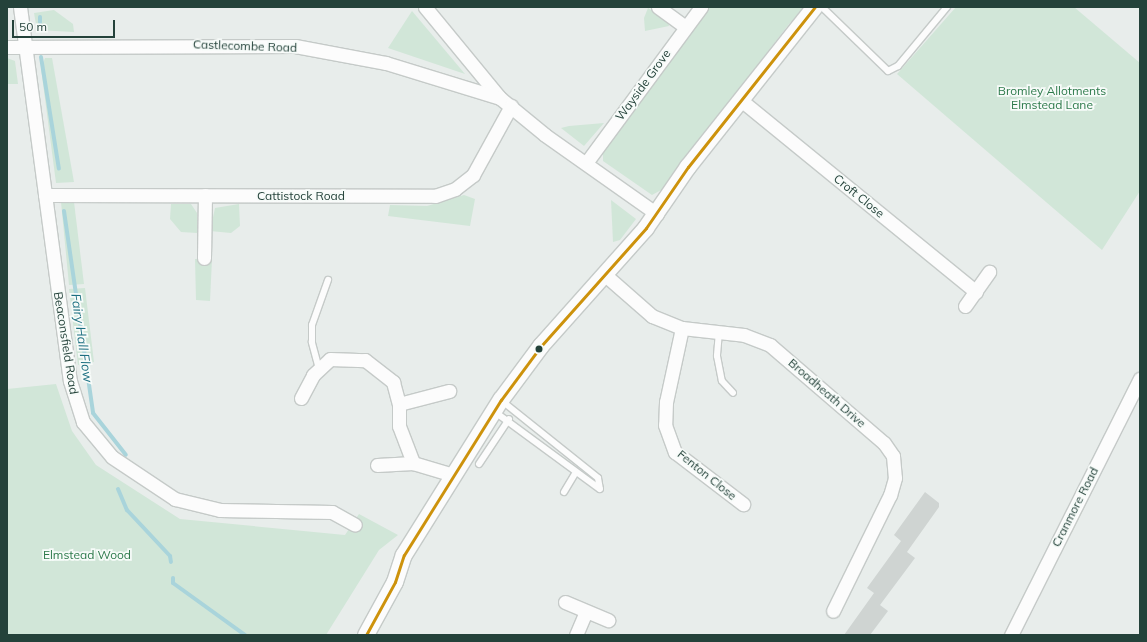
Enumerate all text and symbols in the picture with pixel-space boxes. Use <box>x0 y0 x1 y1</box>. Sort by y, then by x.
scale bar <box>14 12 117 38</box>
text: 50 m <box>19 19 47 34</box>
street label: Castlecombe Road <box>193 37 297 55</box>
street label: Wayside Grove <box>612 47 674 123</box>
park label: Bromley Allotments Elmstead Lane <box>998 84 1106 112</box>
street label: Croft Close <box>831 171 887 221</box>
street label: Cattistock Road <box>257 189 345 203</box>
street label: Beaconsfield Road <box>51 291 81 395</box>
water label: Fairy Hall Flow <box>68 292 96 384</box>
unlabelled marker <box>534 344 544 354</box>
street label: Broadheath Drive <box>785 355 869 431</box>
street label: Fenton Close <box>675 447 739 503</box>
street label: Cranmore Road <box>1049 465 1101 549</box>
park label: Elmstead Wood <box>43 548 131 562</box>

